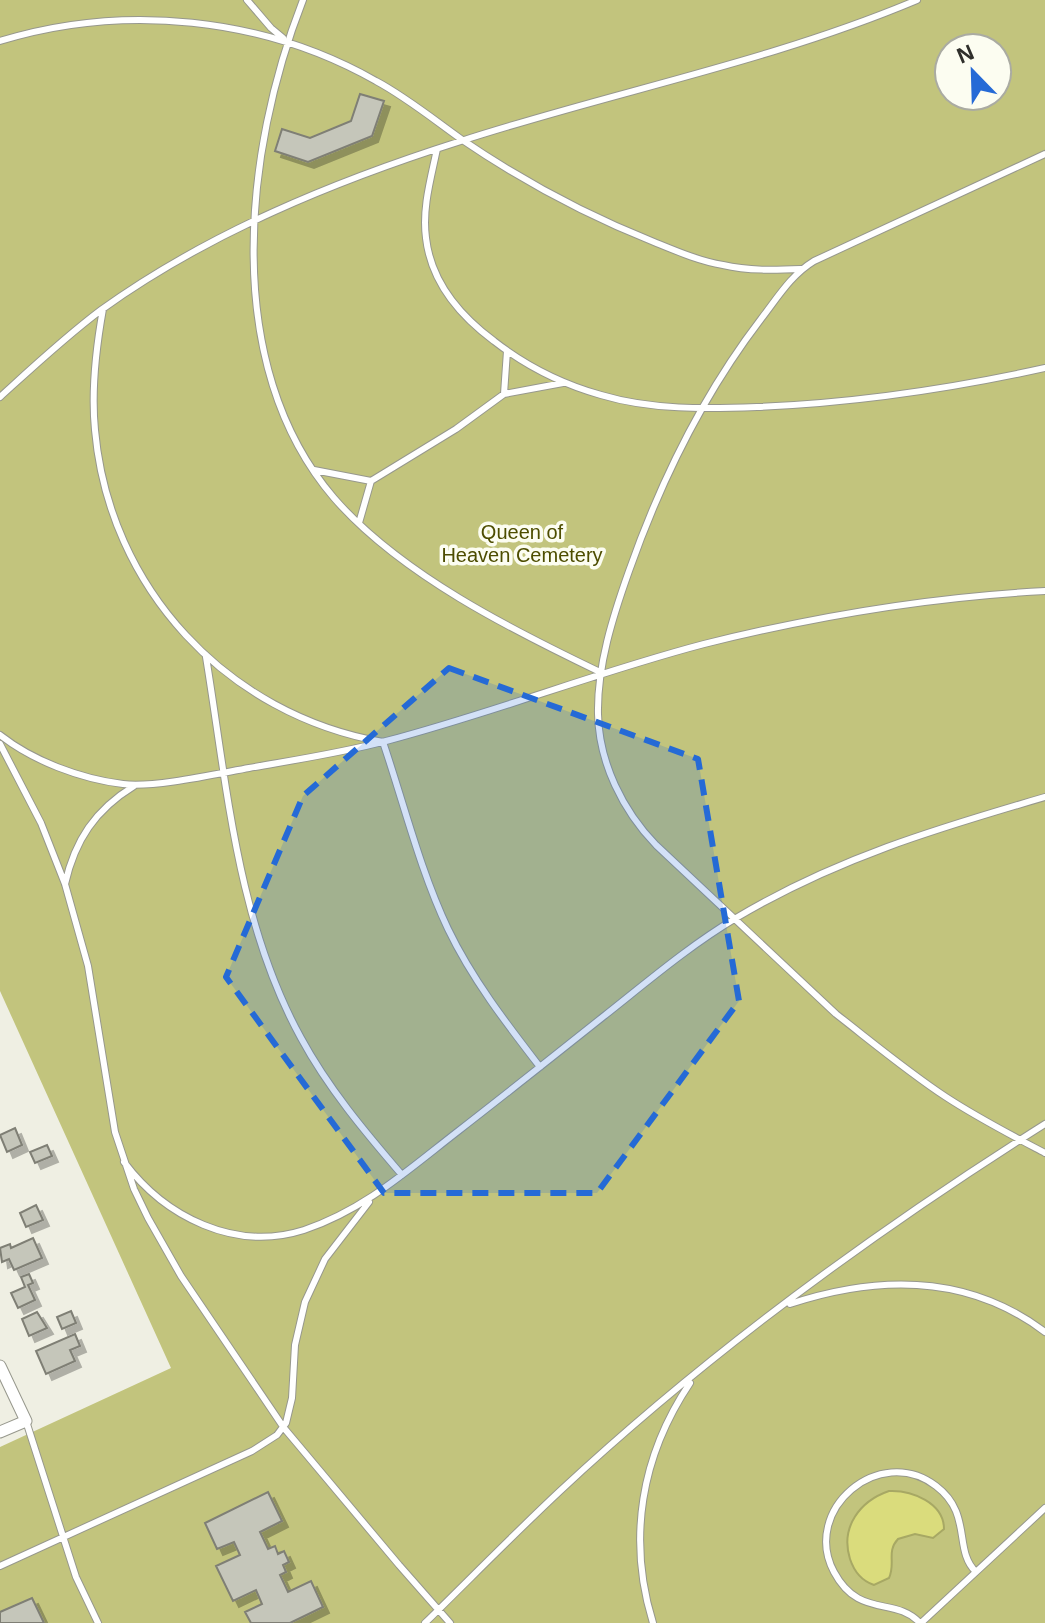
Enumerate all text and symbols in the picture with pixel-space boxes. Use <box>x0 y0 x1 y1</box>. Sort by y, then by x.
north arrow <box>933 32 1013 112</box>
text: N <box>953 39 978 69</box>
park label: Queen of Heaven Cemetery <box>441 521 603 566</box>

